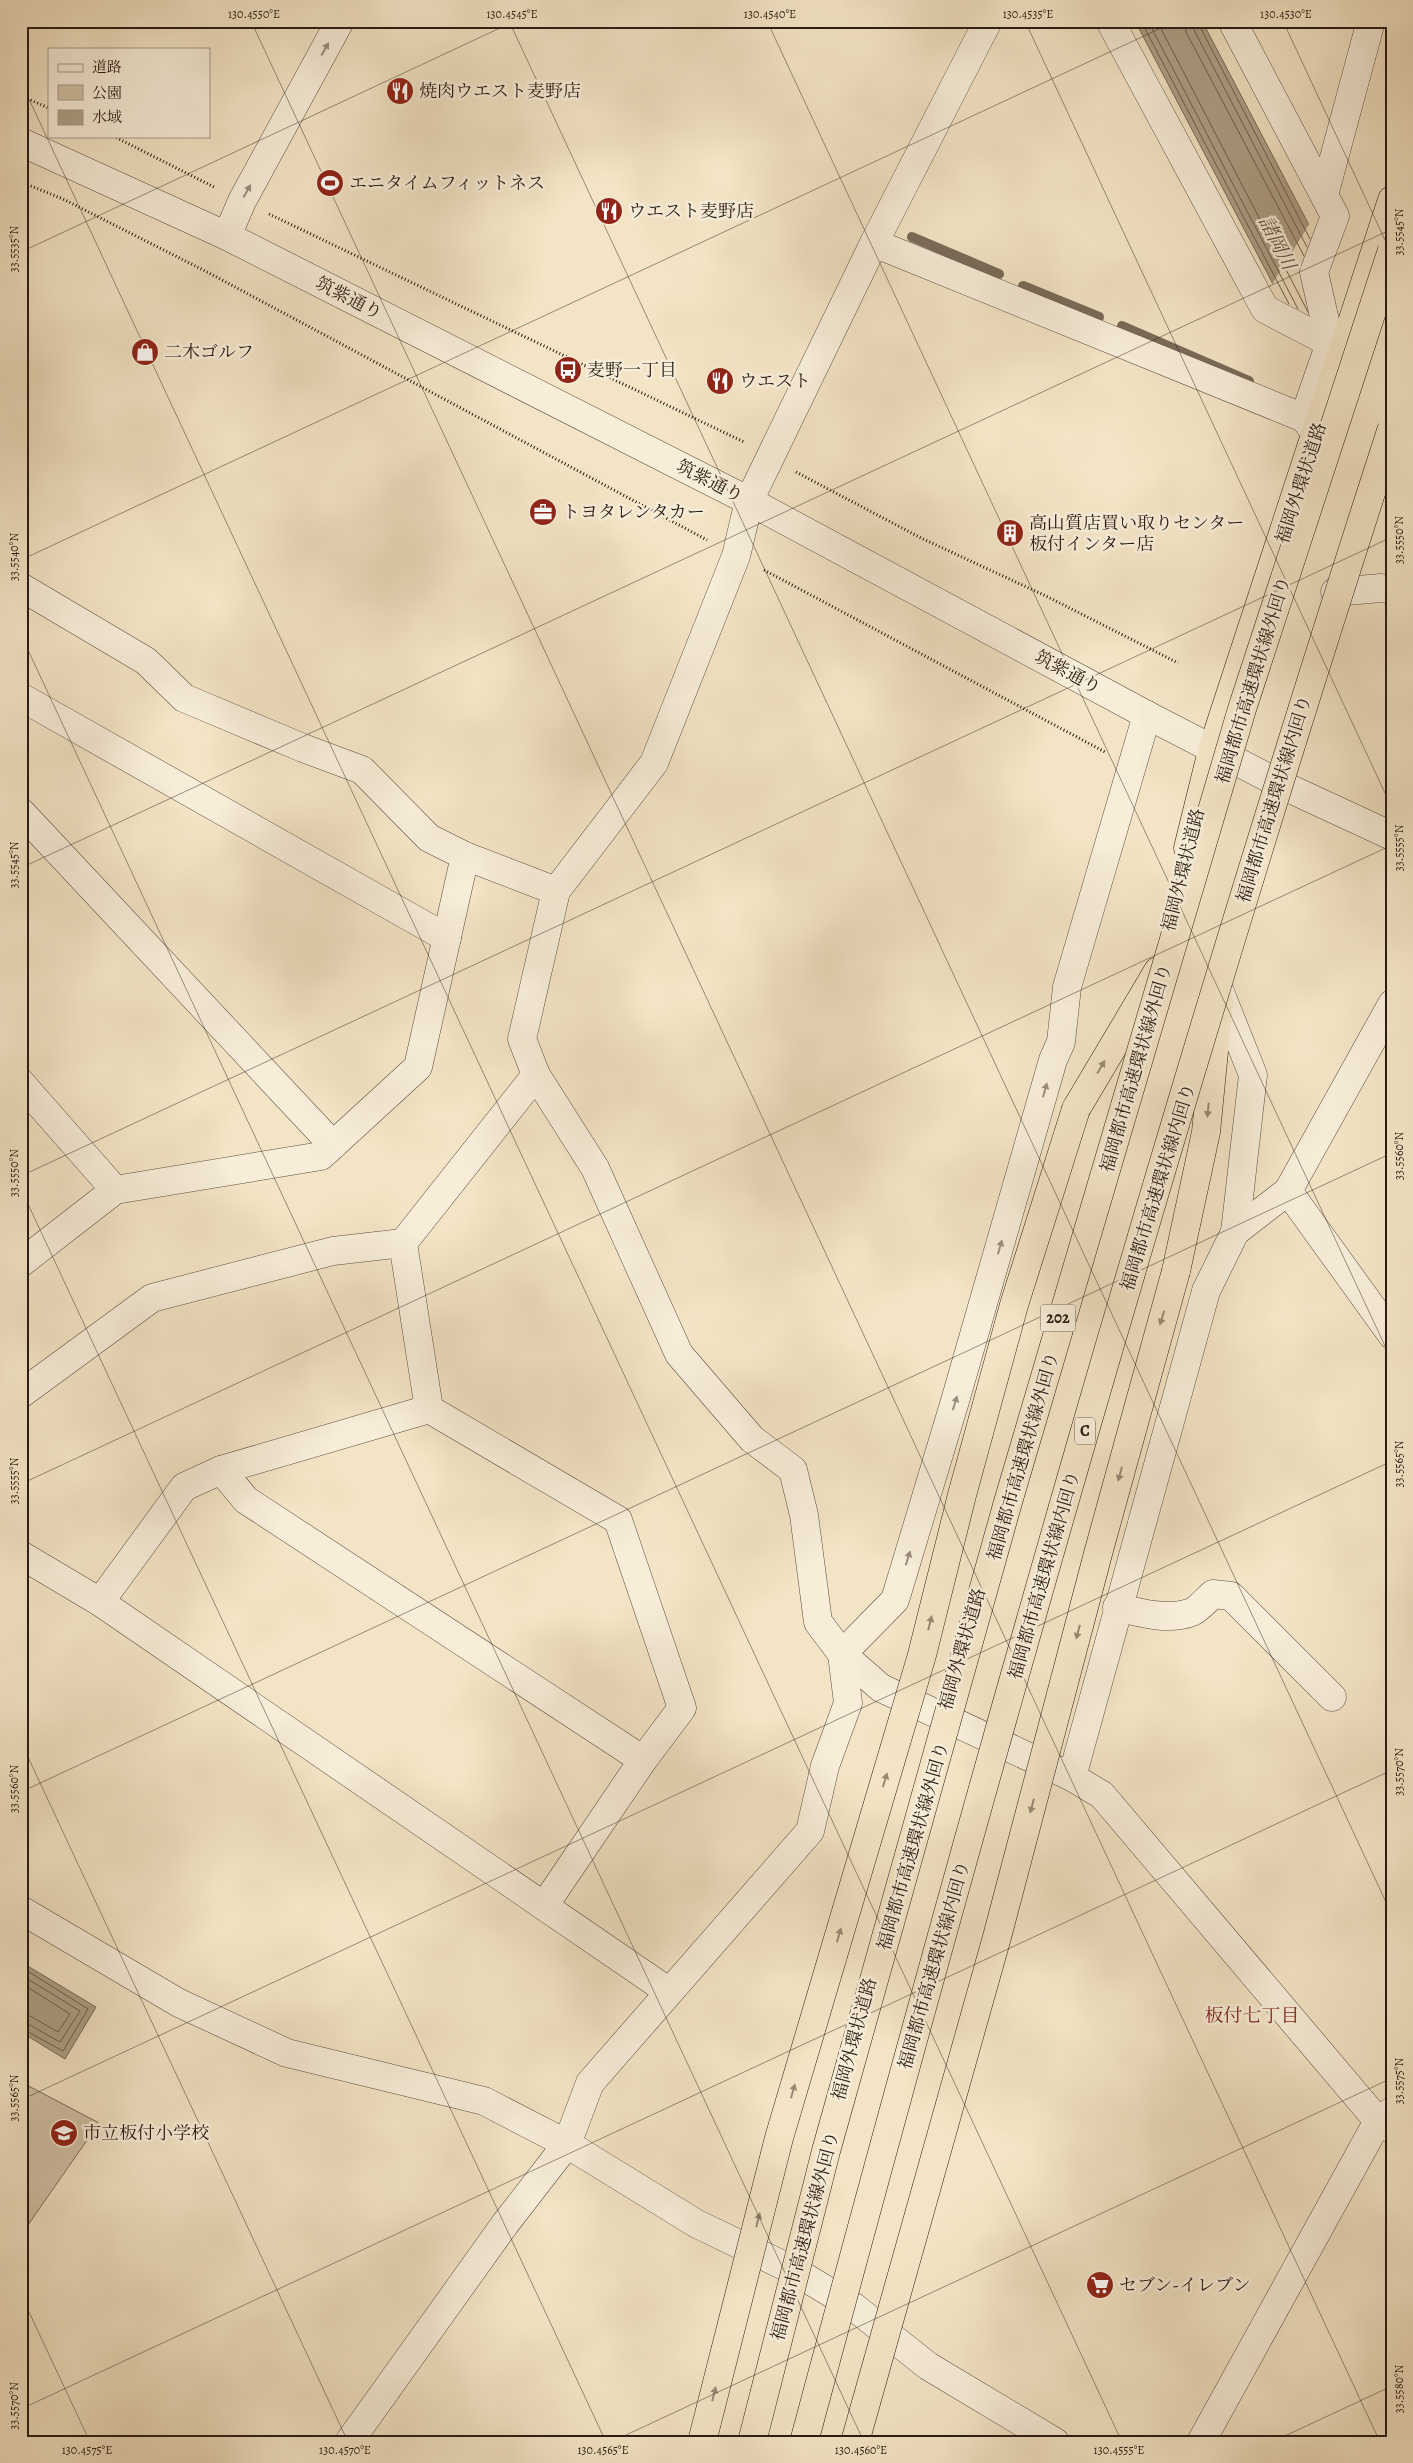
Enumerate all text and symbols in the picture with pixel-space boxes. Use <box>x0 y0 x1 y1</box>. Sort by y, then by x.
text: 130.4550°E <box>228 6 280 22</box>
text: 130.4545°E <box>486 6 538 22</box>
text: 130.4540°E <box>744 6 796 22</box>
text: 130.4535°E <box>1003 6 1053 22</box>
text: 130.4530°E <box>1260 6 1312 22</box>
one-way arrow <box>321 42 329 56</box>
legend <box>48 48 210 138</box>
text: 道路 <box>92 57 122 77</box>
restaurant icon: 焼肉ウエスト麦野店 <box>385 76 415 106</box>
place label: 焼肉ウエスト麦野店 <box>419 79 581 103</box>
text: 公園 <box>92 83 122 103</box>
text: 水域 <box>92 107 122 127</box>
sports icon: エニタイムフィットネス <box>315 168 345 198</box>
place label: エニタイムフィットネス <box>349 171 545 195</box>
one-way arrow <box>243 184 251 199</box>
restaurant icon: ウエスト麦野店 <box>594 196 624 226</box>
place label: ウエスト麦野店 <box>628 199 754 223</box>
text: 33.5545°N <box>1391 208 1407 255</box>
water label: 諸岡川 <box>1252 212 1302 276</box>
text: 33.5535°N <box>6 225 22 272</box>
street label: 筑紫通り <box>311 271 387 325</box>
shop icon: 二木ゴルフ <box>130 337 160 367</box>
place label: 二木ゴルフ <box>164 340 254 364</box>
bus stop icon: 麦野一丁目 <box>553 355 583 385</box>
place label: 麦野一丁目 <box>587 358 677 382</box>
restaurant icon: ウエスト <box>705 366 735 396</box>
place label: ウエスト <box>739 369 811 393</box>
street label: 福岡外環状道路 <box>1270 419 1332 547</box>
street label: 筑紫通り <box>672 454 748 508</box>
office icon: トヨタレンタカー <box>528 497 558 527</box>
place label: トヨタレンタカー <box>562 500 705 524</box>
place label: 高山質店買い取りセンター 板付インター店 <box>1029 511 1244 556</box>
text: 33.5550°N <box>1391 516 1407 564</box>
building icon: 高山質店買い取りセンター 板付インター店 <box>995 518 1025 548</box>
text: 33.5540°N <box>6 533 22 581</box>
street label: 福岡都市高速環状線外回り <box>1210 573 1296 787</box>
street label: 筑紫通り <box>1031 645 1105 699</box>
street label: 福岡都市高速環状線内回り <box>1231 692 1317 906</box>
street label: 福岡外環状道路 <box>1156 806 1210 934</box>
text: 33.5555°N <box>1391 824 1407 871</box>
text: 33.5545°N <box>6 841 22 888</box>
street label: 福岡都市高速環状線外回り <box>1095 961 1177 1175</box>
one-way arrow <box>1097 1061 1106 1074</box>
street label: 福岡都市高速環状線内回り <box>1115 1080 1201 1294</box>
one-way arrow <box>1041 1083 1049 1098</box>
one-way arrow <box>1204 1103 1212 1119</box>
text: 33.5560°N <box>1391 1132 1407 1180</box>
text: 33.5550°N <box>6 1149 22 1197</box>
one-way arrow <box>996 1239 1004 1254</box>
road number: 202 <box>1040 1305 1076 1332</box>
one-way arrow <box>1158 1310 1166 1325</box>
street label: 福岡都市高速環状線外回り <box>982 1349 1064 1563</box>
one-way arrow <box>951 1395 959 1410</box>
road number: C <box>1075 1418 1095 1444</box>
text: 33.5565°N <box>1391 1440 1407 1487</box>
text: 33.5555°N <box>6 1457 22 1504</box>
one-way arrow <box>1115 1467 1123 1482</box>
street label: 福岡都市高速環状線内回り <box>1003 1468 1085 1682</box>
one-way arrow <box>904 1551 912 1566</box>
street label: 福岡外環状道路 <box>933 1585 991 1713</box>
one-way arrow <box>926 1616 934 1631</box>
one-way arrow <box>1074 1624 1082 1639</box>
street label: 福岡都市高速環状線外回り <box>872 1739 954 1953</box>
text: 33.5570°N <box>1391 1748 1407 1796</box>
text: 33.5560°N <box>6 1765 22 1813</box>
one-way arrow <box>881 1772 889 1787</box>
one-way arrow <box>1028 1798 1036 1813</box>
street label: 福岡都市高速環状線内回り <box>893 1858 975 2072</box>
one-way arrow <box>835 1928 843 1943</box>
street label: 福岡外環状道路 <box>826 1975 882 2103</box>
district label: 板付七丁目 <box>1204 2003 1300 2029</box>
text: 33.5575°N <box>1391 2057 1407 2104</box>
text: 33.5565°N <box>6 2074 22 2121</box>
one-way arrow <box>789 2084 797 2099</box>
school or university icon: 市立板付小学校 <box>49 2118 79 2148</box>
place label: 市立板付小学校 <box>83 2121 209 2145</box>
street label: 福岡都市高速環状線外回り <box>765 2129 845 2343</box>
one-way arrow <box>754 2212 762 2227</box>
supermarket icon: セブン-イレブン <box>1085 2270 1115 2300</box>
place label: セブン-イレブン <box>1119 2273 1250 2297</box>
text: 33.5580°N <box>1391 2364 1407 2413</box>
text: 33.5570°N <box>6 2382 22 2430</box>
one-way arrow <box>710 2387 718 2402</box>
text: 130.4575°E <box>62 2442 112 2458</box>
text: 130.4570°E <box>319 2442 371 2458</box>
text: 130.4565°E <box>577 2442 629 2458</box>
text: 130.4560°E <box>835 2442 887 2458</box>
text: 130.4555°E <box>1094 2442 1144 2458</box>

